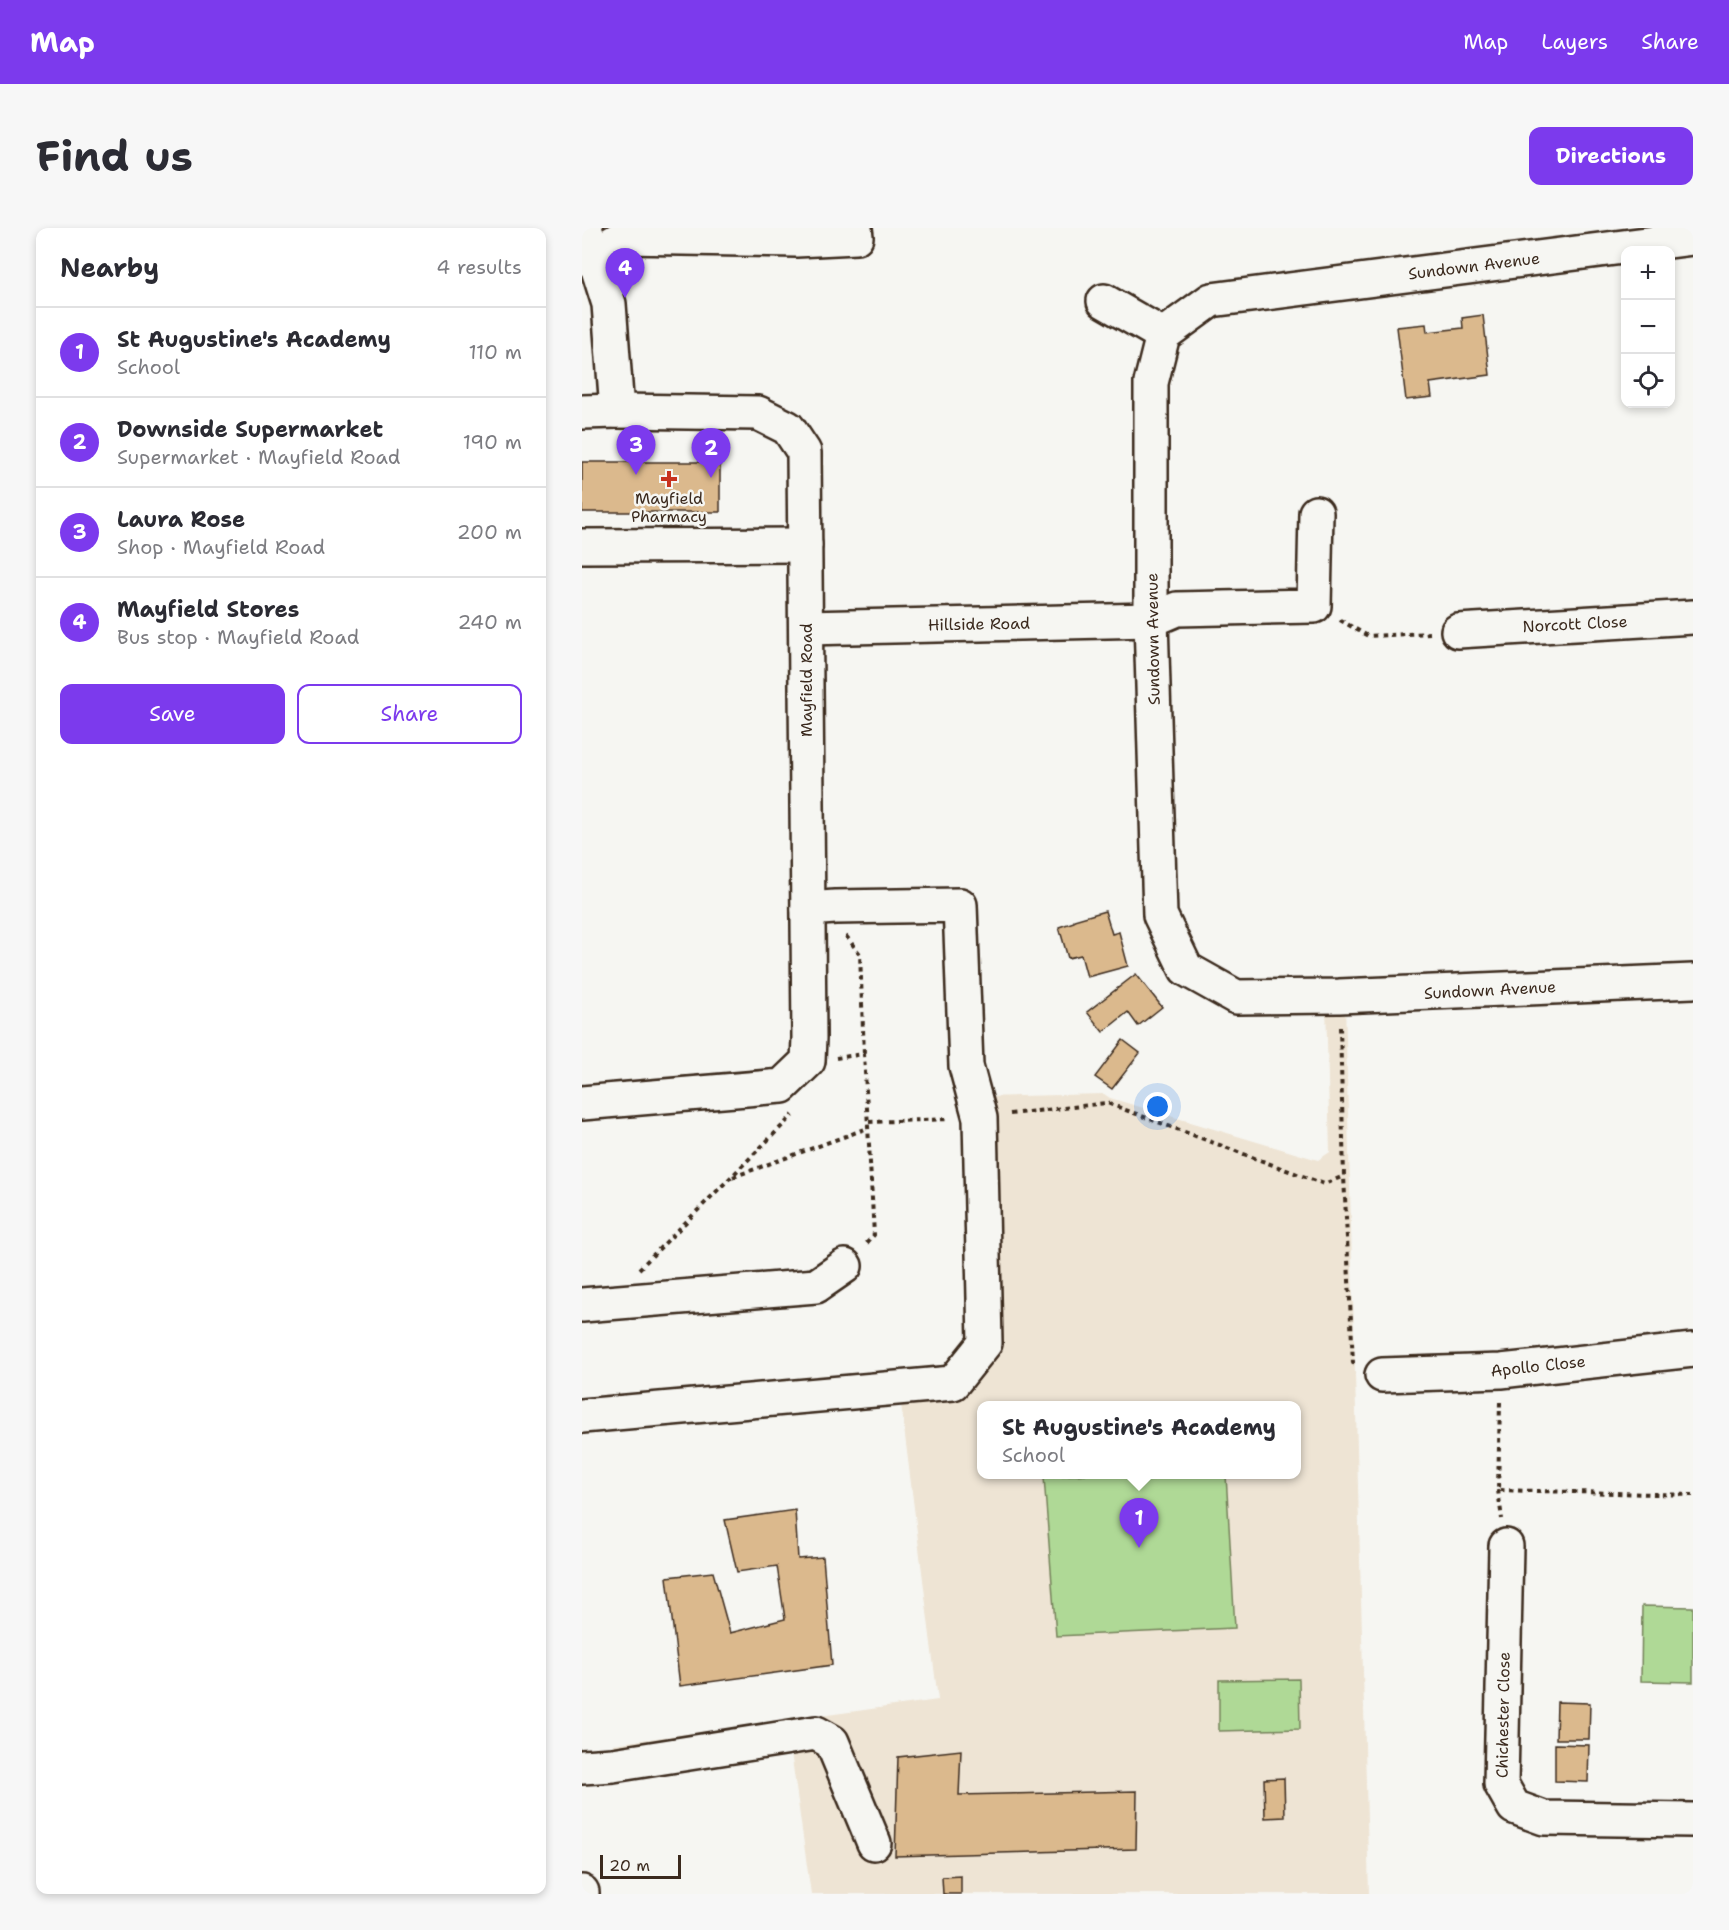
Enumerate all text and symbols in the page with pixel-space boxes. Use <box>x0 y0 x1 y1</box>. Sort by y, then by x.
text: Map <box>30 23 95 61</box>
text: Map <box>1463 28 1508 56</box>
text: Layers <box>1541 28 1608 56</box>
text: Share <box>1641 28 1699 56</box>
button: Directions <box>1529 127 1693 185</box>
text: Find us <box>36 128 193 184</box>
map controls <box>1621 246 1675 408</box>
button: + <box>1621 246 1675 300</box>
pin: 4 <box>606 248 645 298</box>
street label: Sundown Avenue <box>1407 248 1541 284</box>
text: Nearby <box>60 250 159 285</box>
text: 4 results <box>436 254 522 280</box>
button: − <box>1621 300 1675 354</box>
text: St Augustine's Academy <box>117 325 391 354</box>
text: 1 <box>75 339 84 365</box>
text: 110 m <box>468 339 522 365</box>
text: School <box>117 354 180 380</box>
button: locate <box>1621 354 1675 408</box>
text: Downside Supermarket <box>117 415 383 444</box>
pin: 3 <box>616 426 656 475</box>
pin: 2 <box>692 428 730 478</box>
text: 2 <box>73 429 87 455</box>
text: 190 m <box>463 429 522 455</box>
text: Supermarket · Mayfield Road <box>117 444 400 470</box>
marker: Mayfield Pharmacy <box>662 472 676 486</box>
place label: Mayfield Pharmacy <box>631 488 707 527</box>
text: Laura Rose <box>117 505 245 534</box>
text: 3 <box>73 519 87 545</box>
text: 200 m <box>457 519 522 545</box>
text: Shop · Mayfield Road <box>117 534 325 560</box>
street label: Sundown Avenue <box>1141 573 1165 705</box>
text: Mayfield Stores <box>117 595 299 624</box>
text: 4 <box>73 609 87 635</box>
text: 240 m <box>457 609 522 635</box>
street label: Norcott Close <box>1522 611 1628 637</box>
street label: Hillside Road <box>928 613 1030 635</box>
street label: Mayfield Road <box>796 623 817 737</box>
text: Bus stop · Mayfield Road <box>117 624 359 650</box>
button: Save <box>60 684 285 744</box>
button: Share <box>297 684 522 744</box>
street label: Sundown Avenue <box>1423 976 1557 1004</box>
your location <box>1143 1092 1172 1121</box>
street label: Apollo Close <box>1489 1351 1587 1381</box>
popup <box>977 1401 1301 1479</box>
text: St Augustine's Academy <box>1002 1413 1276 1442</box>
text: School <box>1002 1442 1065 1468</box>
pin: 1 <box>1120 1498 1158 1548</box>
street label: Chichester Close <box>1491 1652 1515 1778</box>
scale bar <box>600 1852 681 1880</box>
text: 20 m <box>609 1855 650 1876</box>

